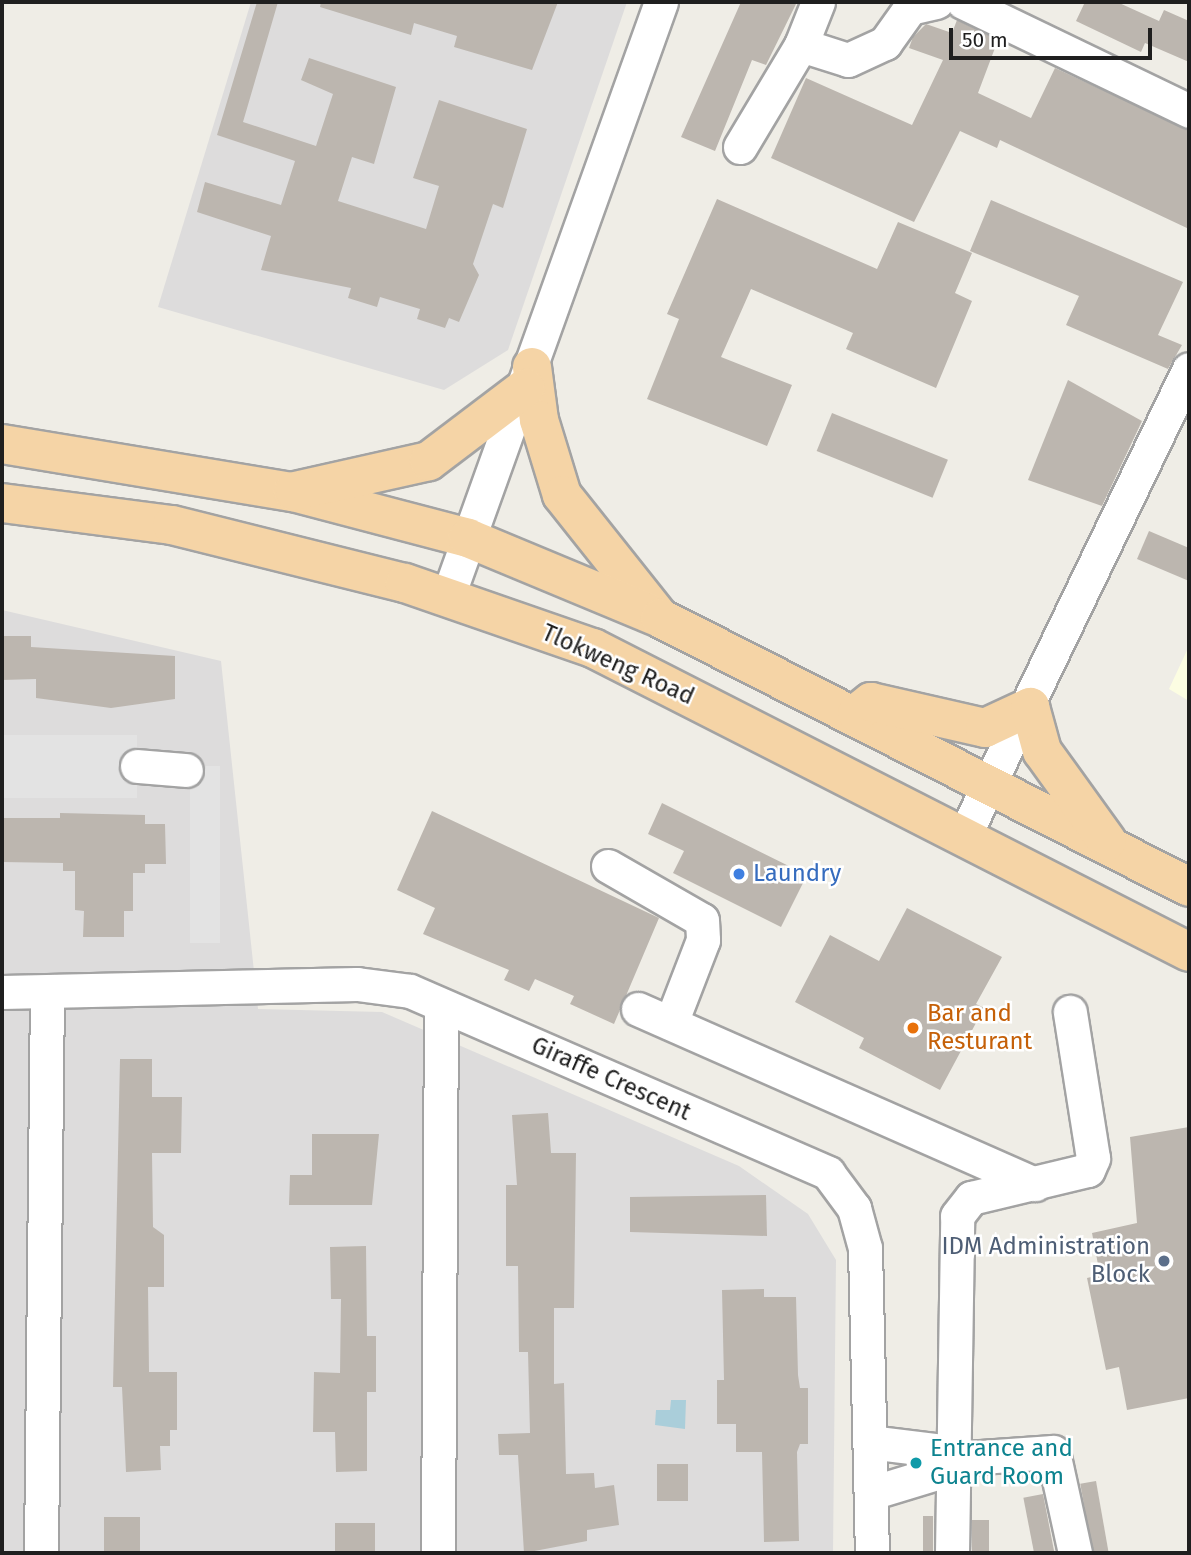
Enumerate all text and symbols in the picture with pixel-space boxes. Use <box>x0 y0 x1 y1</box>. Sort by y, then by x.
scale bar <box>953 14 1156 58</box>
text: 50 m <box>962 27 1008 53</box>
street label: Tlokweng Road <box>537 619 699 711</box>
place label: Laundry <box>753 860 841 888</box>
marker: Laundry <box>731 866 747 882</box>
place label: Bar and Resturant <box>927 1000 1032 1056</box>
marker: Bar and Resturant <box>905 1020 921 1036</box>
street label: Giraffe Crescent <box>527 1031 695 1127</box>
place label: IDM Administration Block <box>941 1233 1150 1289</box>
marker: IDM Administration Block <box>1156 1253 1172 1269</box>
place label: Entrance and Guard Room <box>930 1435 1073 1491</box>
marker: Entrance and Guard Room <box>908 1455 924 1471</box>

